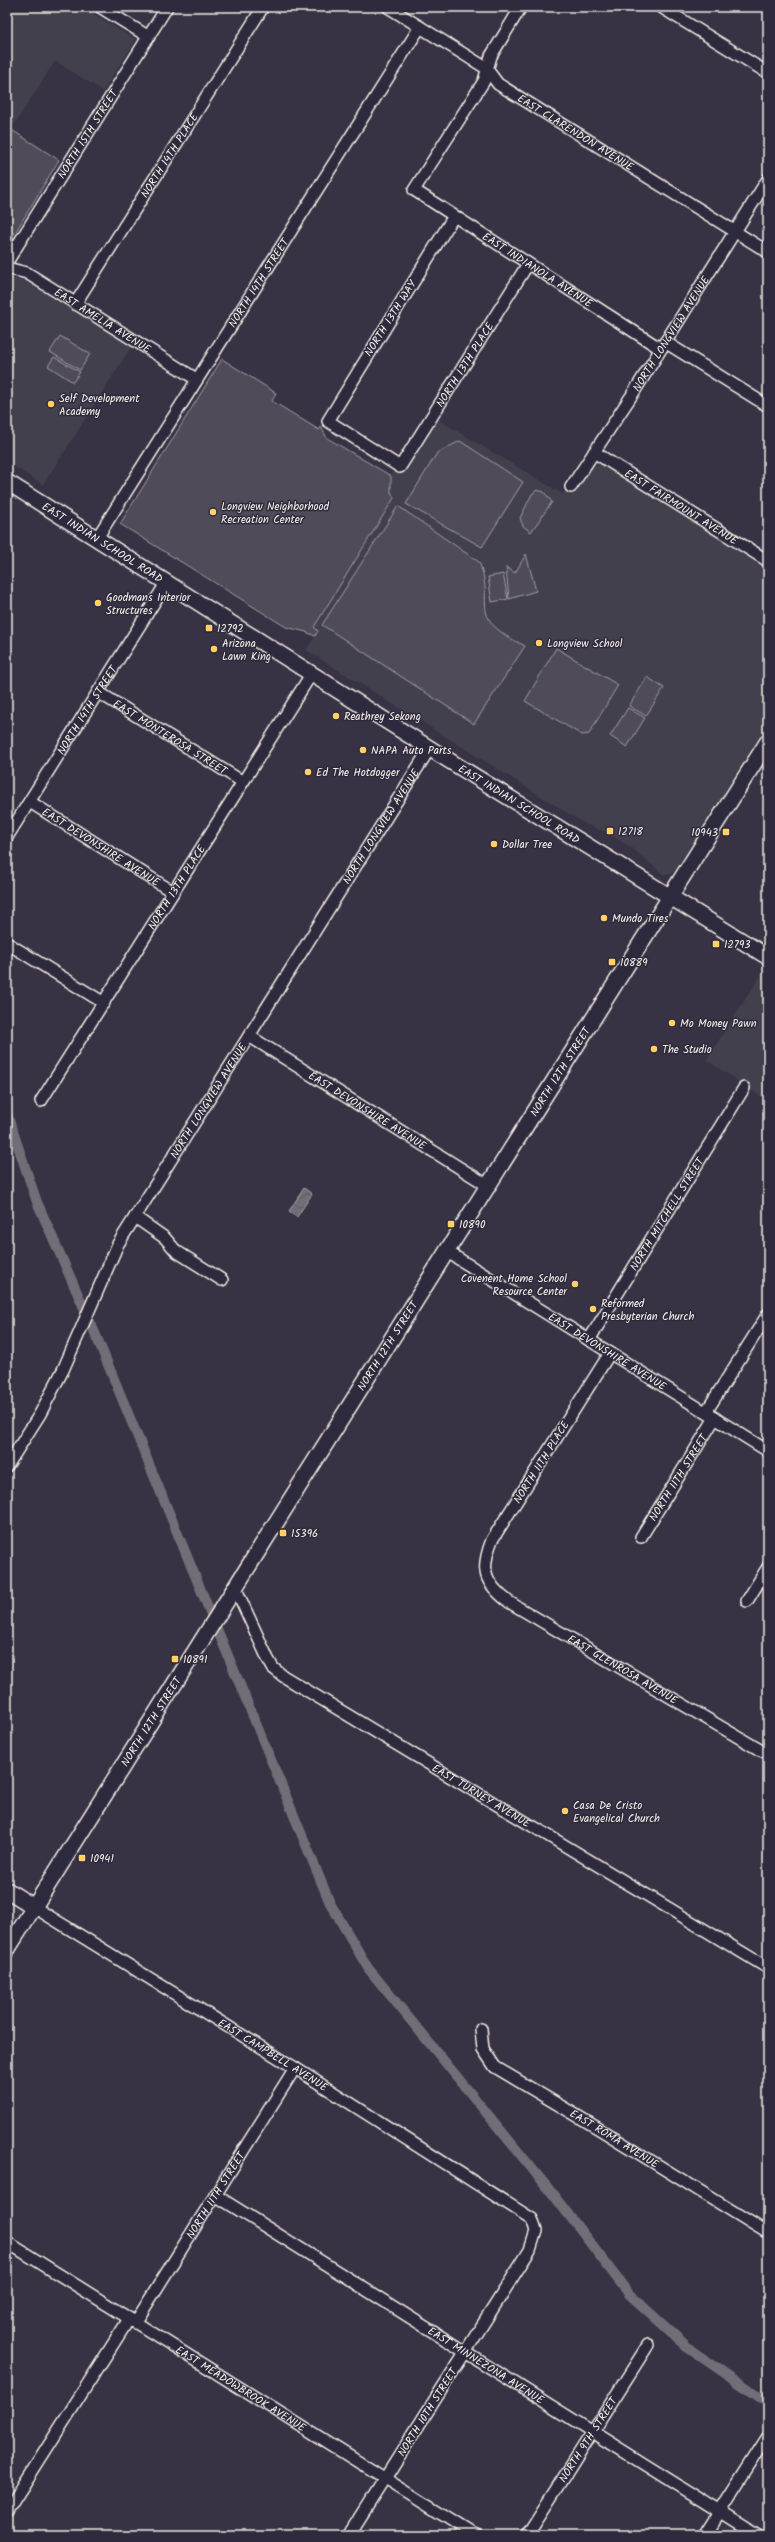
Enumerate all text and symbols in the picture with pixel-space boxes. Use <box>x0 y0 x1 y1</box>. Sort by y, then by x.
street label: NORTH 15TH STREET <box>53 86 124 183</box>
street label: EAST CLARENDON AVENUE <box>514 90 637 177</box>
street label: NORTH 14TH PLACE <box>136 109 204 202</box>
street label: EAST INDIANOLA AVENUE <box>478 228 596 313</box>
street label: NORTH 14TH STREET <box>224 234 295 331</box>
street label: NORTH LONGVIEW AVENUE <box>628 272 715 395</box>
street label: NORTH 13TH WAY <box>360 276 422 360</box>
street label: EAST AMELIA AVENUE <box>50 284 155 359</box>
street label: NORTH 13TH PLACE <box>432 319 499 411</box>
place label: Self Development Academy <box>59 390 140 421</box>
marker: Self Development Academy <box>46 399 56 409</box>
street label: EAST FAIRMOUNT AVENUE <box>621 465 741 550</box>
street label: EAST INDIAN SCHOOL ROAD <box>38 498 166 588</box>
place label: Longview Neighborhood Recreation Center <box>221 498 329 529</box>
marker: Longview Neighborhood Recreation Center <box>208 507 218 517</box>
place label: Goodmans Interior Structures <box>106 589 192 620</box>
marker: Goodmans Interior Structures <box>93 598 103 608</box>
place label: 12792 <box>217 620 244 638</box>
marker: 12792 <box>204 623 214 633</box>
place label: Arizona Lawn King <box>222 635 271 666</box>
place label: Longview School <box>547 635 623 653</box>
marker: Longview School <box>534 638 544 648</box>
marker: Arizona Lawn King <box>209 644 219 654</box>
street label: NORTH 14TH STREET <box>53 661 123 759</box>
street label: EAST MONTEROSA STREET <box>109 695 231 781</box>
place label: Reathrey Sekong <box>344 708 421 726</box>
marker: Reathrey Sekong <box>331 711 341 721</box>
place label: NAPA Auto Parts <box>371 742 452 760</box>
marker: NAPA Auto Parts <box>358 745 368 755</box>
street label: EAST INDIAN SCHOOL ROAD <box>454 760 583 849</box>
place label: Ed The Hotdogger <box>316 764 401 782</box>
street label: NORTH LONGVIEW AVENUE <box>338 765 425 888</box>
marker: Ed The Hotdogger <box>303 767 313 777</box>
street label: EAST DEVONSHIRE AVENUE <box>38 804 164 892</box>
place label: 12718 <box>618 823 643 841</box>
place label: 10943 <box>691 824 718 842</box>
marker: 12718 <box>605 826 615 836</box>
marker: 10943 <box>721 827 731 837</box>
place label: Dollar Tree <box>502 836 552 854</box>
marker: Dollar Tree <box>489 839 499 849</box>
street label: NORTH 13TH PLACE <box>144 841 211 934</box>
place label: Mundo Tires <box>612 910 669 928</box>
marker: Mundo Tires <box>599 913 609 923</box>
place label: 12793 <box>724 936 751 954</box>
marker: 12793 <box>711 939 721 949</box>
place label: 10889 <box>620 954 648 972</box>
marker: 10889 <box>607 957 617 967</box>
place label: Mo Money Pawn <box>680 1015 757 1033</box>
marker: Mo Money Pawn <box>667 1018 677 1028</box>
street label: NORTH 12TH STREET <box>526 1023 596 1120</box>
street label: NORTH LONGVIEW AVENUE <box>166 1039 252 1163</box>
place label: The Studio <box>662 1041 712 1059</box>
marker: The Studio <box>649 1044 659 1054</box>
street label: EAST DEVONSHIRE AVENUE <box>305 1067 430 1155</box>
street label: NORTH MITCHELL STREET <box>626 1153 710 1275</box>
place label: 10890 <box>459 1216 486 1234</box>
marker: 10890 <box>446 1219 456 1229</box>
place label: Covenent Home School Resource Center <box>461 1270 568 1301</box>
marker: Covenent Home School Resource Center <box>570 1279 580 1289</box>
place label: Reformed Presbyterian Church <box>601 1295 694 1326</box>
street label: NORTH 12TH STREET <box>353 1297 424 1395</box>
marker: Reformed Presbyterian Church <box>588 1304 598 1314</box>
street label: EAST DEVONSHIRE AVENUE <box>544 1308 670 1396</box>
street label: NORTH 11TH PLACE <box>509 1417 575 1507</box>
street label: NORTH 11TH STREET <box>645 1430 713 1525</box>
place label: 15396 <box>291 1525 318 1543</box>
marker: 15396 <box>278 1528 288 1538</box>
street label: EAST GLENROSA AVENUE <box>564 1630 682 1710</box>
place label: 10891 <box>183 1651 207 1669</box>
marker: 10891 <box>170 1654 180 1664</box>
street label: NORTH 12TH STREET <box>117 1673 187 1770</box>
street label: EAST TURNEY AVENUE <box>428 1760 534 1833</box>
place label: Casa De Cristo Evangelical Church <box>573 1797 660 1828</box>
marker: Casa De Cristo Evangelical Church <box>560 1806 570 1816</box>
place label: 10941 <box>90 1850 114 1868</box>
marker: 10941 <box>77 1853 87 1863</box>
street label: EAST CAMPBELL AVENUE <box>214 2014 332 2097</box>
street label: EAST ROMA AVENUE <box>566 2105 663 2174</box>
street label: NORTH 11TH STREET <box>182 2148 251 2243</box>
street label: EAST MINNEZONA AVENUE <box>424 2323 548 2410</box>
street label: EAST MEADOWBROOK AVENUE <box>172 2342 310 2437</box>
street label: NORTH 10TH STREET <box>393 2364 463 2460</box>
street label: NORTH 9TH STREET <box>555 2393 623 2487</box>

